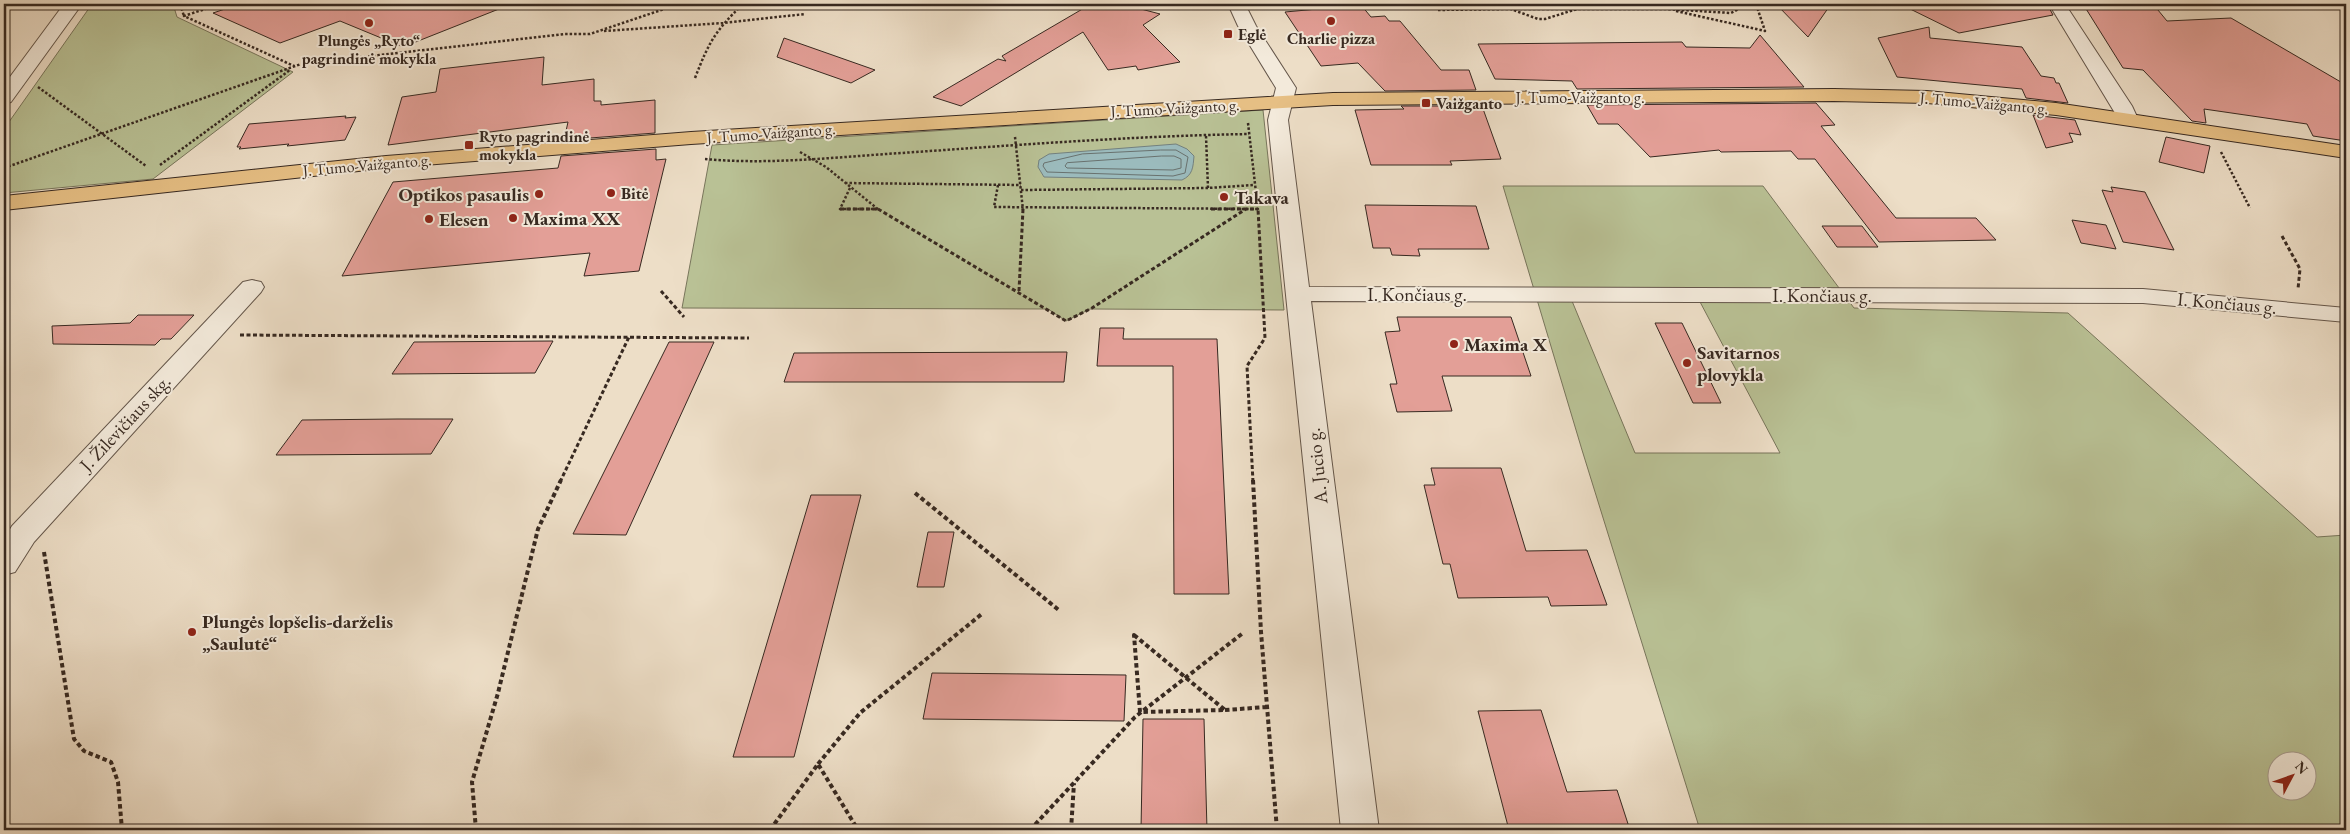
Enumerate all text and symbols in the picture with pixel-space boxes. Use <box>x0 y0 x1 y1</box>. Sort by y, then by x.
marker: Charlie pizza <box>1325 15 1337 27</box>
marker: Plungės „Ryto“ pagrindinė mokykla <box>363 17 375 29</box>
place label: Eglė <box>1238 24 1266 45</box>
marker: Eglė <box>1222 28 1234 40</box>
place label: Charlie pizza <box>1287 28 1376 49</box>
place label: Plungės „Ryto“ pagrindinė mokykla <box>302 30 437 69</box>
street label: J. Tumo-Vaižganto g. <box>1513 87 1645 108</box>
street label: J. Tumo-Vaižganto g. <box>1917 87 2049 119</box>
place label: Vaižganto <box>1436 93 1502 114</box>
street label: J. Tumo-Vaižganto g. <box>1108 94 1240 122</box>
marker: Vaižganto <box>1420 97 1432 109</box>
street label: J. Tumo-Vaižganto g. <box>704 118 836 148</box>
place label: Ryto pagrindinė mokykla <box>479 126 590 165</box>
marker: Ryto pagrindinė mokykla <box>463 139 475 151</box>
street label: J. Tumo-Vaižganto g. <box>300 149 432 181</box>
place label: Optikos pasaulis <box>398 182 529 207</box>
place label: Bitė <box>621 183 649 204</box>
place label: Takava <box>1234 185 1290 210</box>
marker: Bitė <box>605 187 617 199</box>
marker: Optikos pasaulis <box>533 188 545 200</box>
marker: Takava <box>1218 191 1230 203</box>
place label: Maxima XX <box>523 206 621 231</box>
place label: Elesen <box>439 207 489 232</box>
marker: Maxima XX <box>507 212 519 224</box>
marker: Elesen <box>423 213 435 225</box>
street label: I. Končiaus g. <box>1367 282 1467 307</box>
street label: I. Končiaus g. <box>1772 283 1872 308</box>
street label: I. Končiaus g. <box>2176 286 2278 320</box>
place label: Maxima X <box>1464 332 1548 357</box>
marker: Maxima X <box>1448 338 1460 350</box>
place label: Savitarnos plovykla <box>1697 340 1780 387</box>
marker: Savitarnos plovykla <box>1681 357 1693 369</box>
street label: J. Žilevičiaus skg. <box>72 369 176 478</box>
street label: A. Jucio g. <box>1301 427 1334 506</box>
place label: Plungės lopšelis-darželis „Saulutė“ <box>202 609 393 656</box>
marker: Plungės lopšelis-darželis „Saulutė“ <box>186 626 198 638</box>
north arrow <box>2268 752 2318 802</box>
text: N <box>2291 757 2313 778</box>

